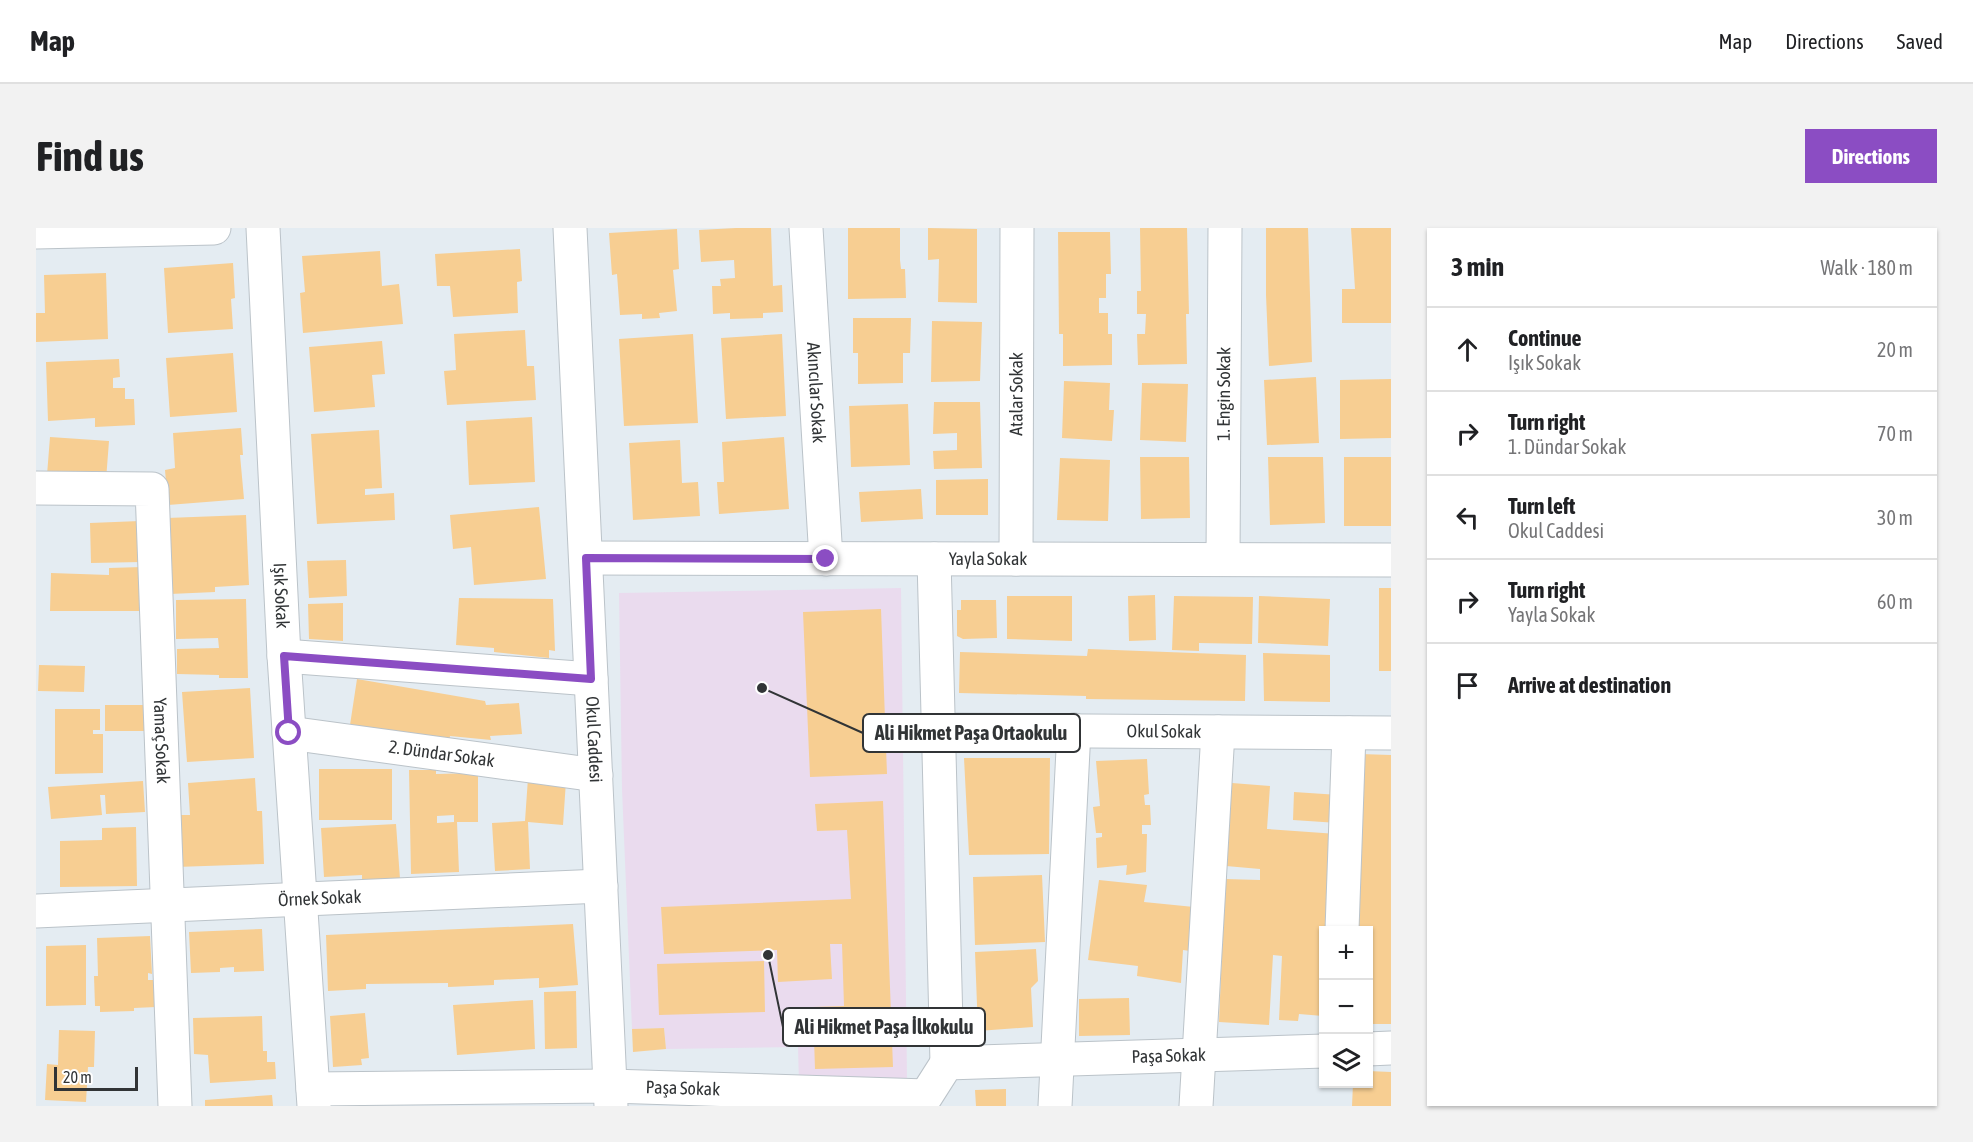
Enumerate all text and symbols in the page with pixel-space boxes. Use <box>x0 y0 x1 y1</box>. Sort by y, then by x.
text: Map <box>30 25 75 57</box>
text: Map <box>1718 29 1752 53</box>
text: Directions <box>1785 29 1864 53</box>
text: Saved <box>1897 29 1943 53</box>
button: Directions <box>1805 129 1937 183</box>
text: Find us <box>36 132 144 180</box>
text: 3 min <box>1451 252 1504 282</box>
text: Walk · 180 m <box>1821 256 1913 279</box>
text: Continue <box>1508 325 1582 351</box>
icon: ahead <box>1451 333 1484 366</box>
text: 20 m <box>1877 338 1913 361</box>
street label: Akıncılar Sokak <box>803 342 830 444</box>
street label: 1. Engin Sokak <box>1213 347 1234 441</box>
text: Işık Sokak <box>1508 351 1581 374</box>
street label: Atalar Sokak <box>1005 352 1027 436</box>
text: Turn right <box>1508 409 1585 435</box>
icon: right <box>1451 417 1484 450</box>
text: 70 m <box>1877 422 1913 445</box>
text: 1. Dündar Sokak <box>1508 435 1626 458</box>
text: Turn left <box>1508 493 1575 519</box>
icon: left <box>1451 501 1484 534</box>
text: 30 m <box>1877 506 1913 529</box>
text: Okul Caddesi <box>1508 519 1604 542</box>
route end <box>812 545 838 571</box>
street label: Yayla Sokak <box>949 548 1027 569</box>
street label: Işık Sokak <box>269 562 294 629</box>
text: Turn right <box>1508 577 1585 603</box>
icon: right <box>1451 585 1484 618</box>
text: 60 m <box>1877 590 1913 613</box>
text: Yayla Sokak <box>1508 603 1595 626</box>
icon: arrive <box>1451 669 1484 702</box>
text: Arrive at destination <box>1508 672 1671 698</box>
street label: Okul Caddesi <box>582 696 607 783</box>
street label: Yamaç Sokak <box>150 697 174 784</box>
callout: Ali Hikmet Paşa Ortaokulu <box>863 714 1080 752</box>
route start <box>275 719 301 745</box>
street label: Okul Sokak <box>1127 720 1201 742</box>
text: Ali Hikmet Paşa Ortaokulu <box>874 721 1068 744</box>
street label: 2. Dündar Sokak <box>387 736 496 771</box>
street label: Örnek Sokak <box>278 886 362 910</box>
map controls <box>1319 926 1373 1088</box>
button: + <box>1319 926 1373 980</box>
button: − <box>1319 980 1373 1034</box>
callout: Ali Hikmet Paşa İlkokulu <box>783 1008 985 1046</box>
text: Ali Hikmet Paşa İlkokulu <box>794 1015 974 1038</box>
button: layers <box>1319 1034 1373 1088</box>
street label: Paşa Sokak <box>1131 1044 1206 1067</box>
scale bar <box>54 1064 138 1092</box>
text: 20 m <box>63 1068 92 1086</box>
street label: Paşa Sokak <box>646 1076 721 1099</box>

